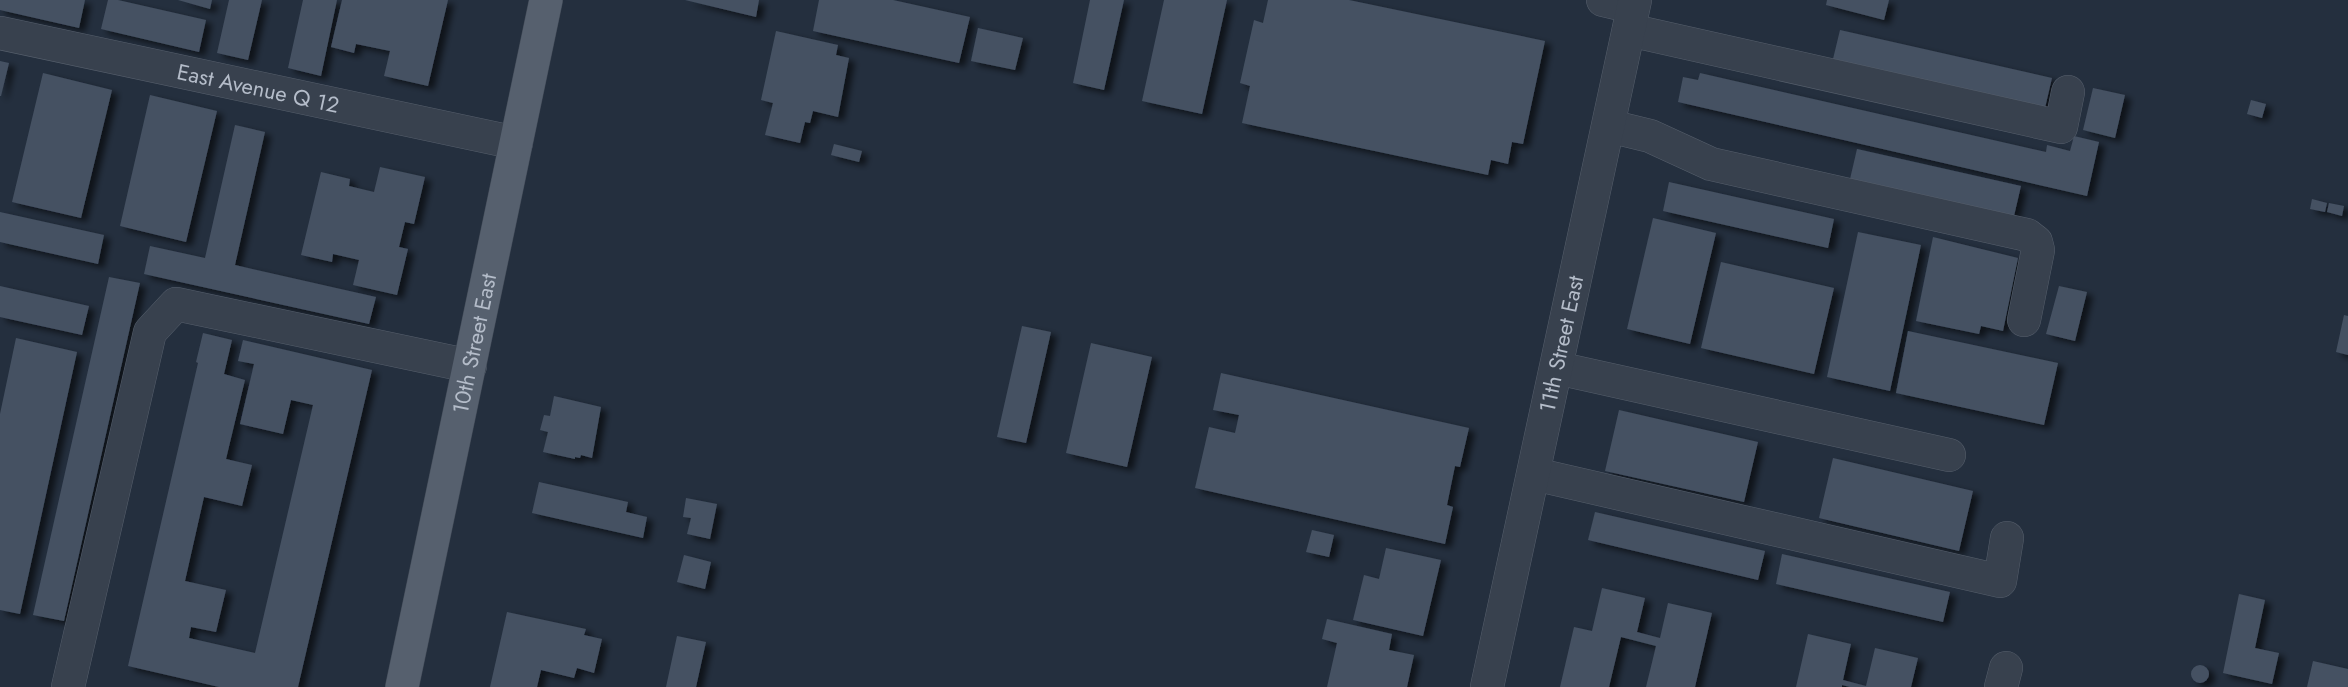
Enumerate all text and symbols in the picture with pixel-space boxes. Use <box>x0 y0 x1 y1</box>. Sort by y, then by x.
street label: East Avenue Q 12 <box>174 55 342 121</box>
street label: 10th Street East <box>444 270 504 417</box>
street label: 11th Street East <box>1531 272 1591 415</box>

